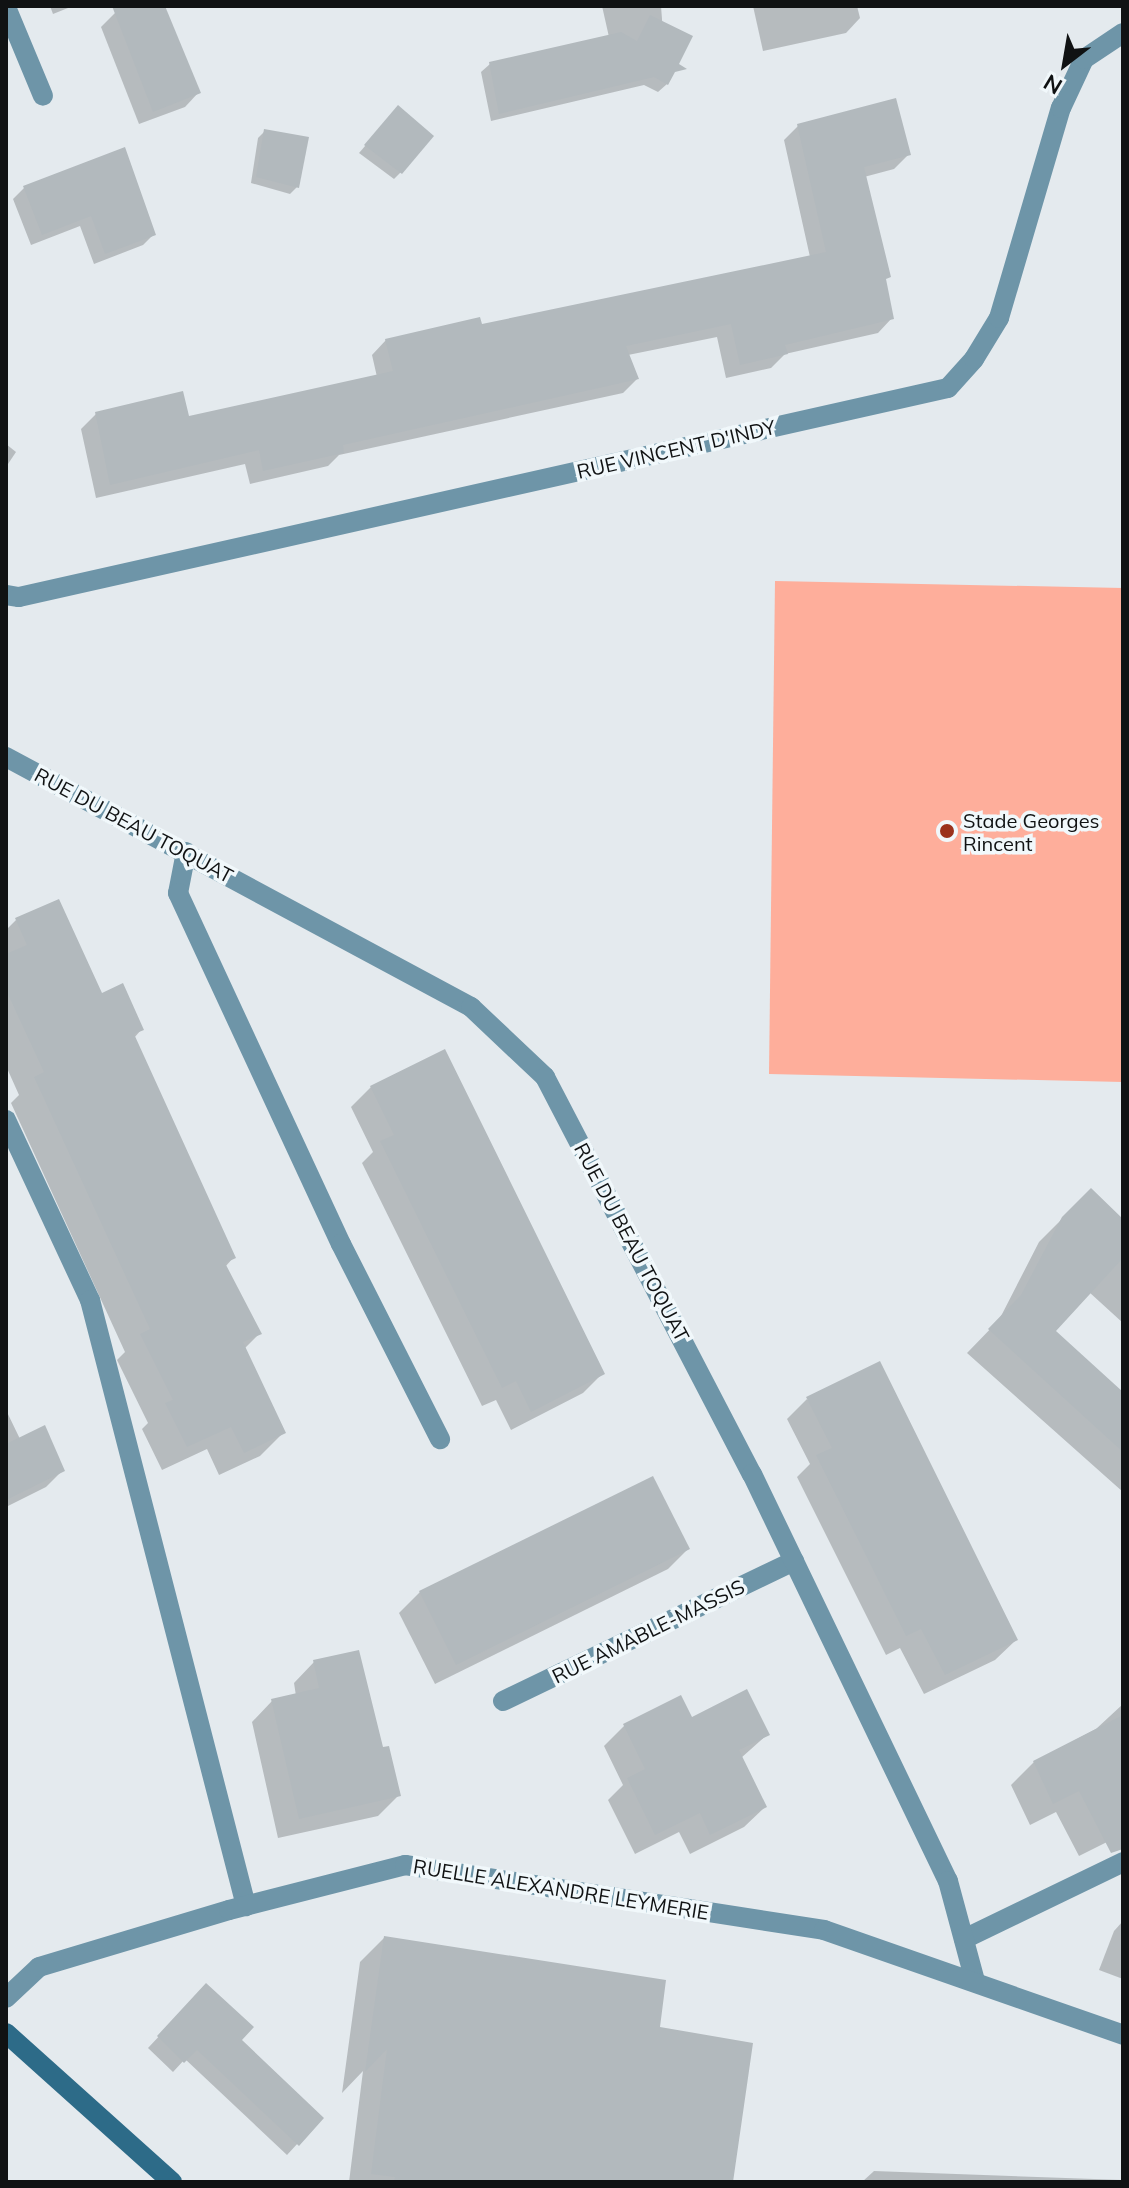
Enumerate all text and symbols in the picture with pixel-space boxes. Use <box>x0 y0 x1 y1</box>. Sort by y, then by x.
north arrow <box>1025 24 1105 104</box>
text: N <box>1038 68 1067 101</box>
street label: RUE VINCENT D'INDY <box>574 414 778 484</box>
street label: RUE DU BEAU TOQUAT <box>31 762 237 888</box>
place label: Stade Georges Rincent <box>963 808 1099 855</box>
marker: Stade Georges Rincent <box>938 822 956 840</box>
street label: RUE DU BEAU TOQUAT <box>569 1139 695 1345</box>
street label: RUE AMABLE-MASSIS <box>548 1574 748 1688</box>
street label: RUELLE ALEXANDRE LEYMERIE <box>412 1854 710 1924</box>

